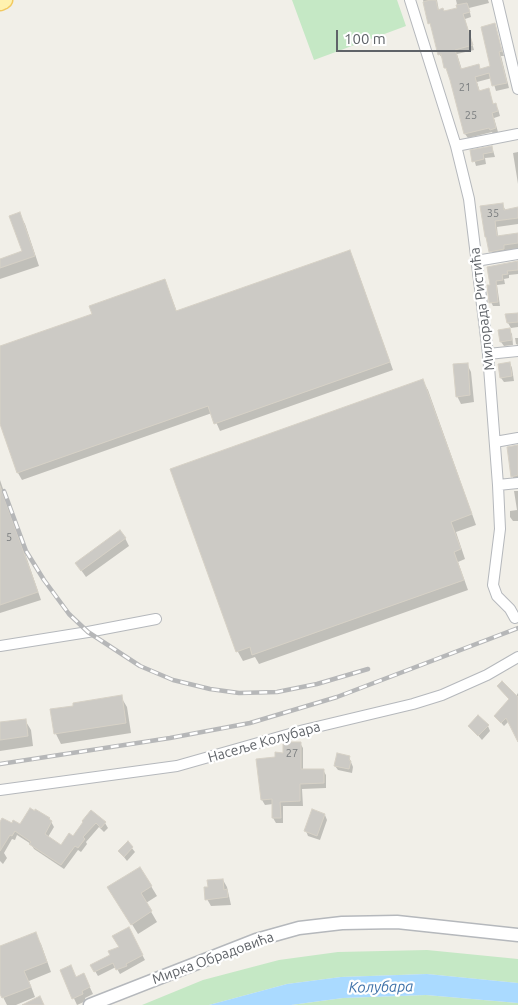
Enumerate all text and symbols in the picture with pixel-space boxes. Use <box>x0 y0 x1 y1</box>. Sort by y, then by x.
scale bar <box>338 20 473 52</box>
text: 100 m <box>344 30 386 47</box>
house number: 21 <box>459 80 471 94</box>
house number: 25 <box>465 108 477 122</box>
house number: 35 <box>487 206 499 220</box>
street label: Милорада Ристића <box>466 246 498 372</box>
house number: 5 <box>6 530 12 544</box>
street label: Насеље Колубара <box>206 718 322 766</box>
house number: 27 <box>286 746 298 760</box>
street label: Мирка Обрадовића <box>150 928 276 988</box>
water label: Колубара <box>349 977 413 997</box>

